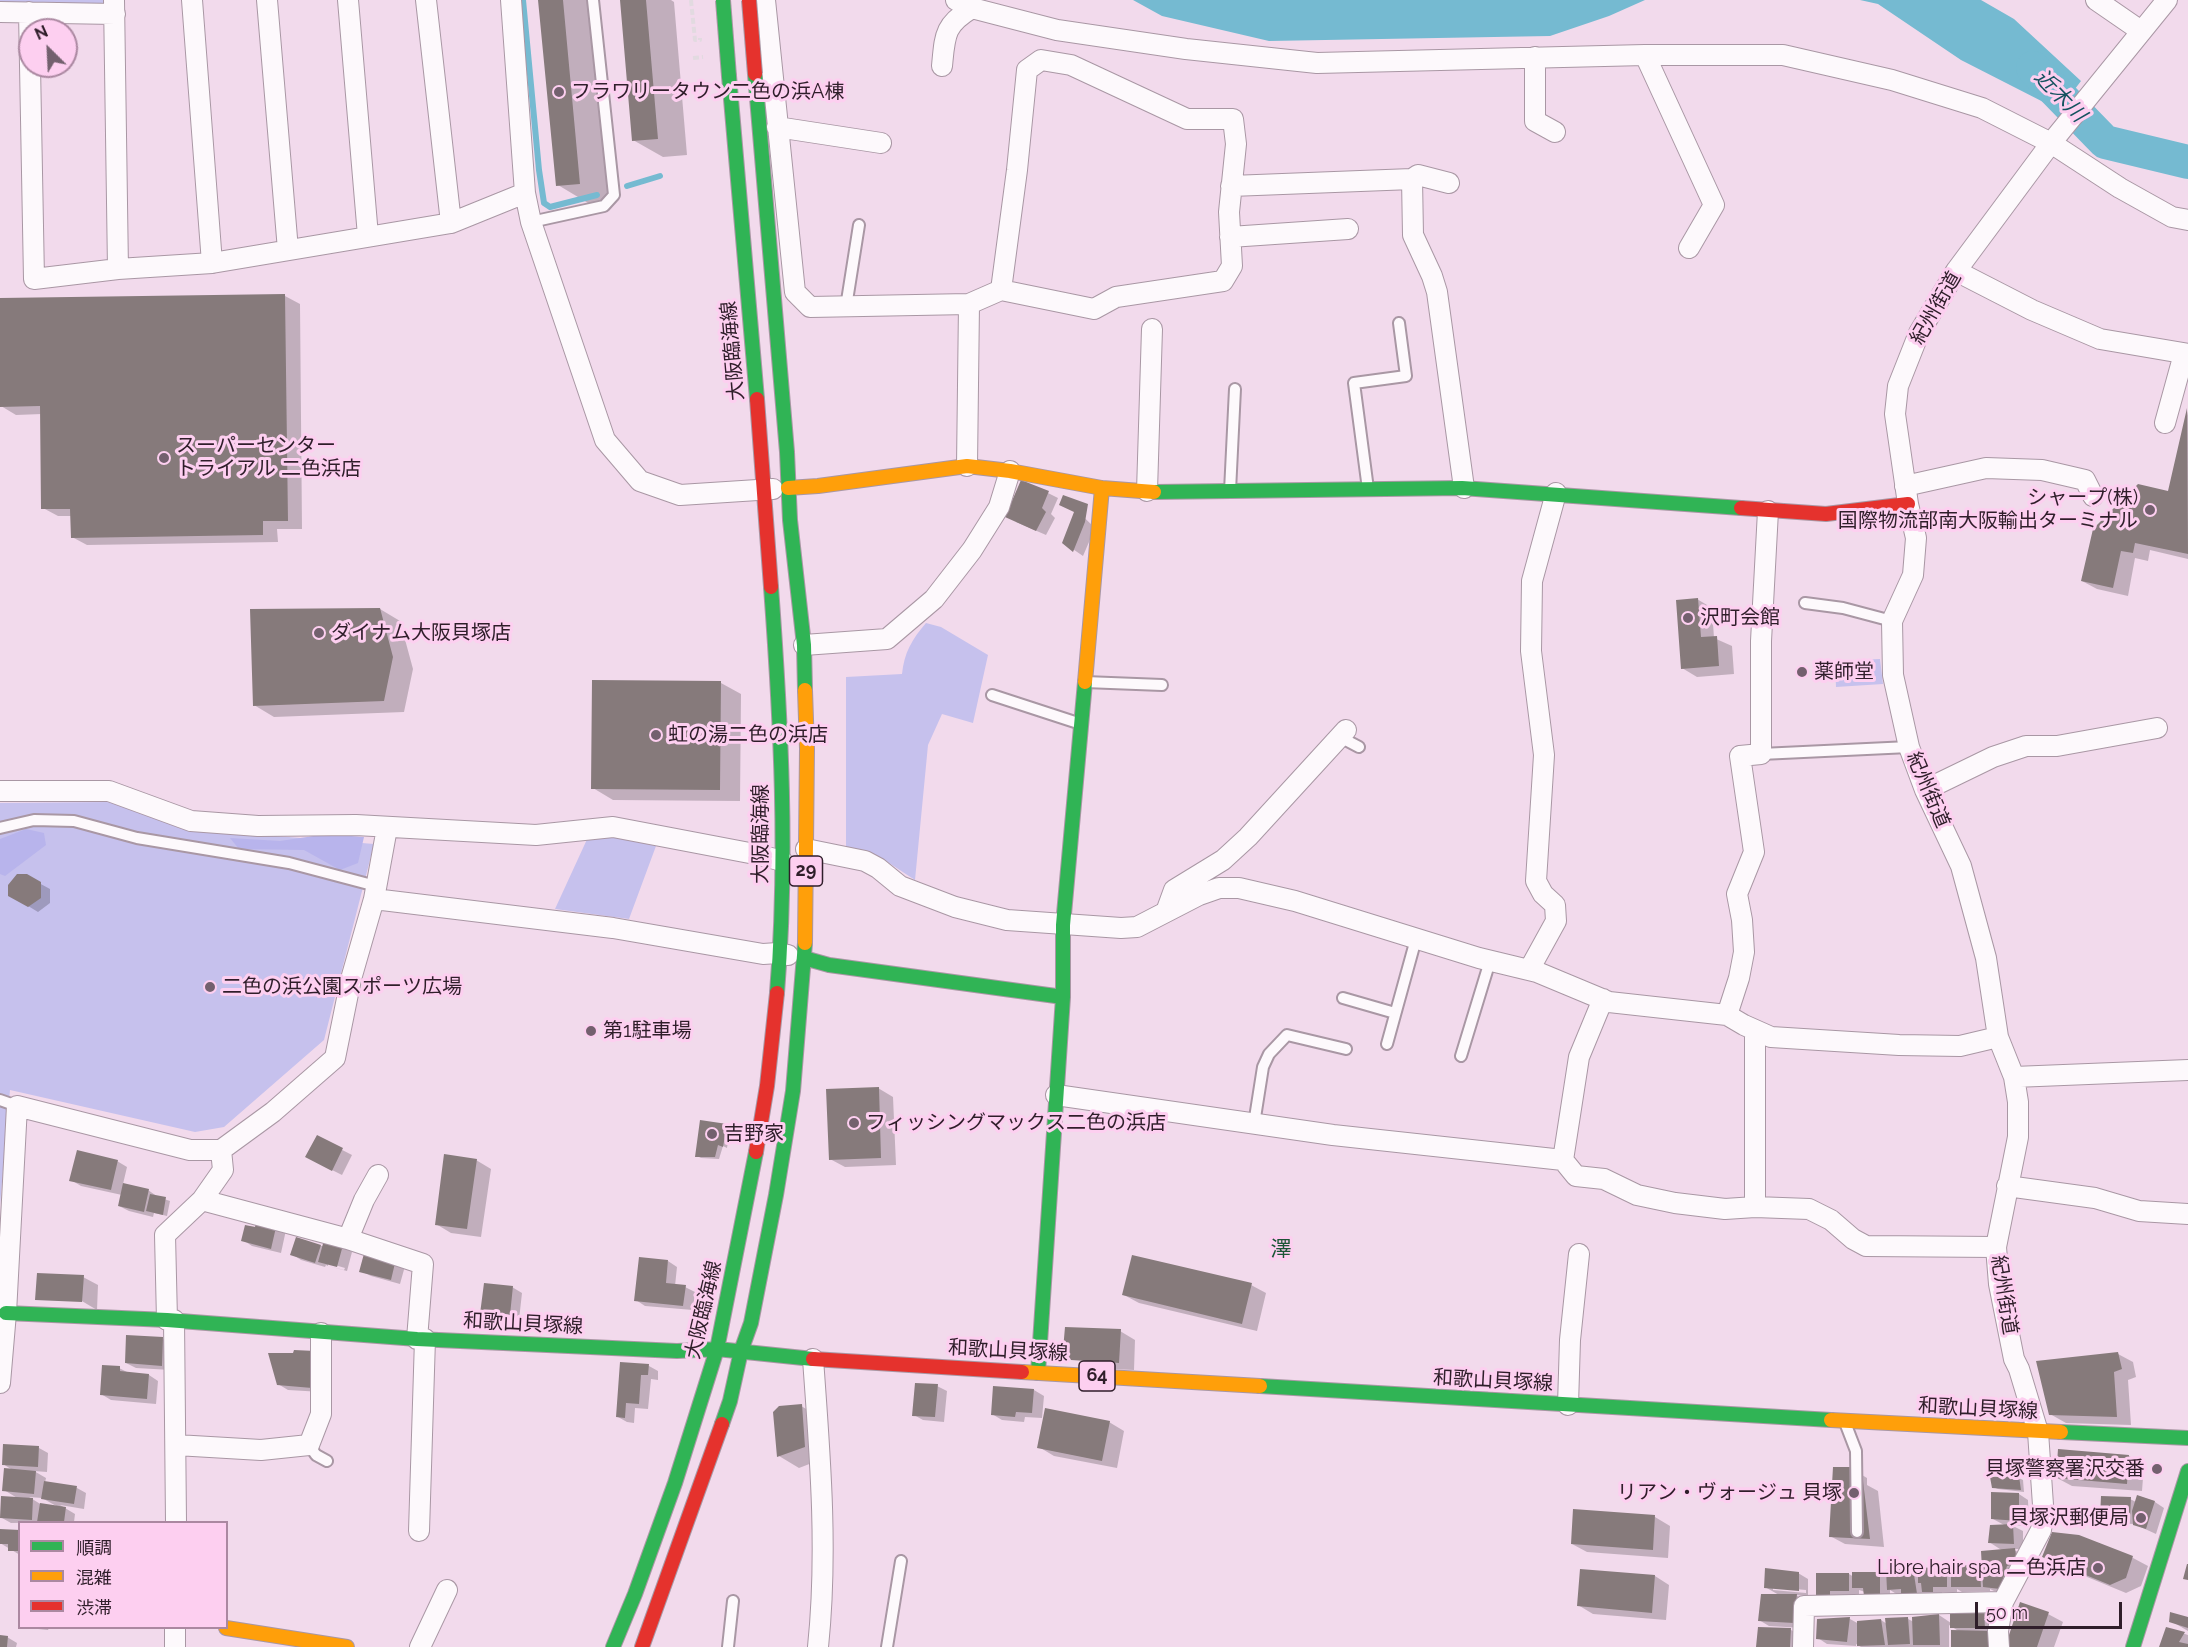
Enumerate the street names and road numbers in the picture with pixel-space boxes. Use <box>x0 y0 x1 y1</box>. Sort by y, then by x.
street label: 紀州街道 <box>1906 267 1966 349</box>
street label: 大阪臨海線 <box>717 300 749 402</box>
street label: 紀州街道 <box>1901 748 1955 832</box>
street label: 大阪臨海線 <box>749 784 773 884</box>
road number: 29 <box>790 856 822 886</box>
street label: 紀州街道 <box>1986 1254 2022 1336</box>
street label: 大阪臨海線 <box>681 1259 727 1361</box>
street label: 和歌山貝塚線 <box>462 1309 584 1339</box>
street label: 和歌山貝塚線 <box>947 1336 1069 1366</box>
road number: 64 <box>1079 1361 1115 1391</box>
street label: 和歌山貝塚線 <box>1432 1366 1554 1396</box>
street label: 和歌山貝塚線 <box>1917 1394 2039 1424</box>

